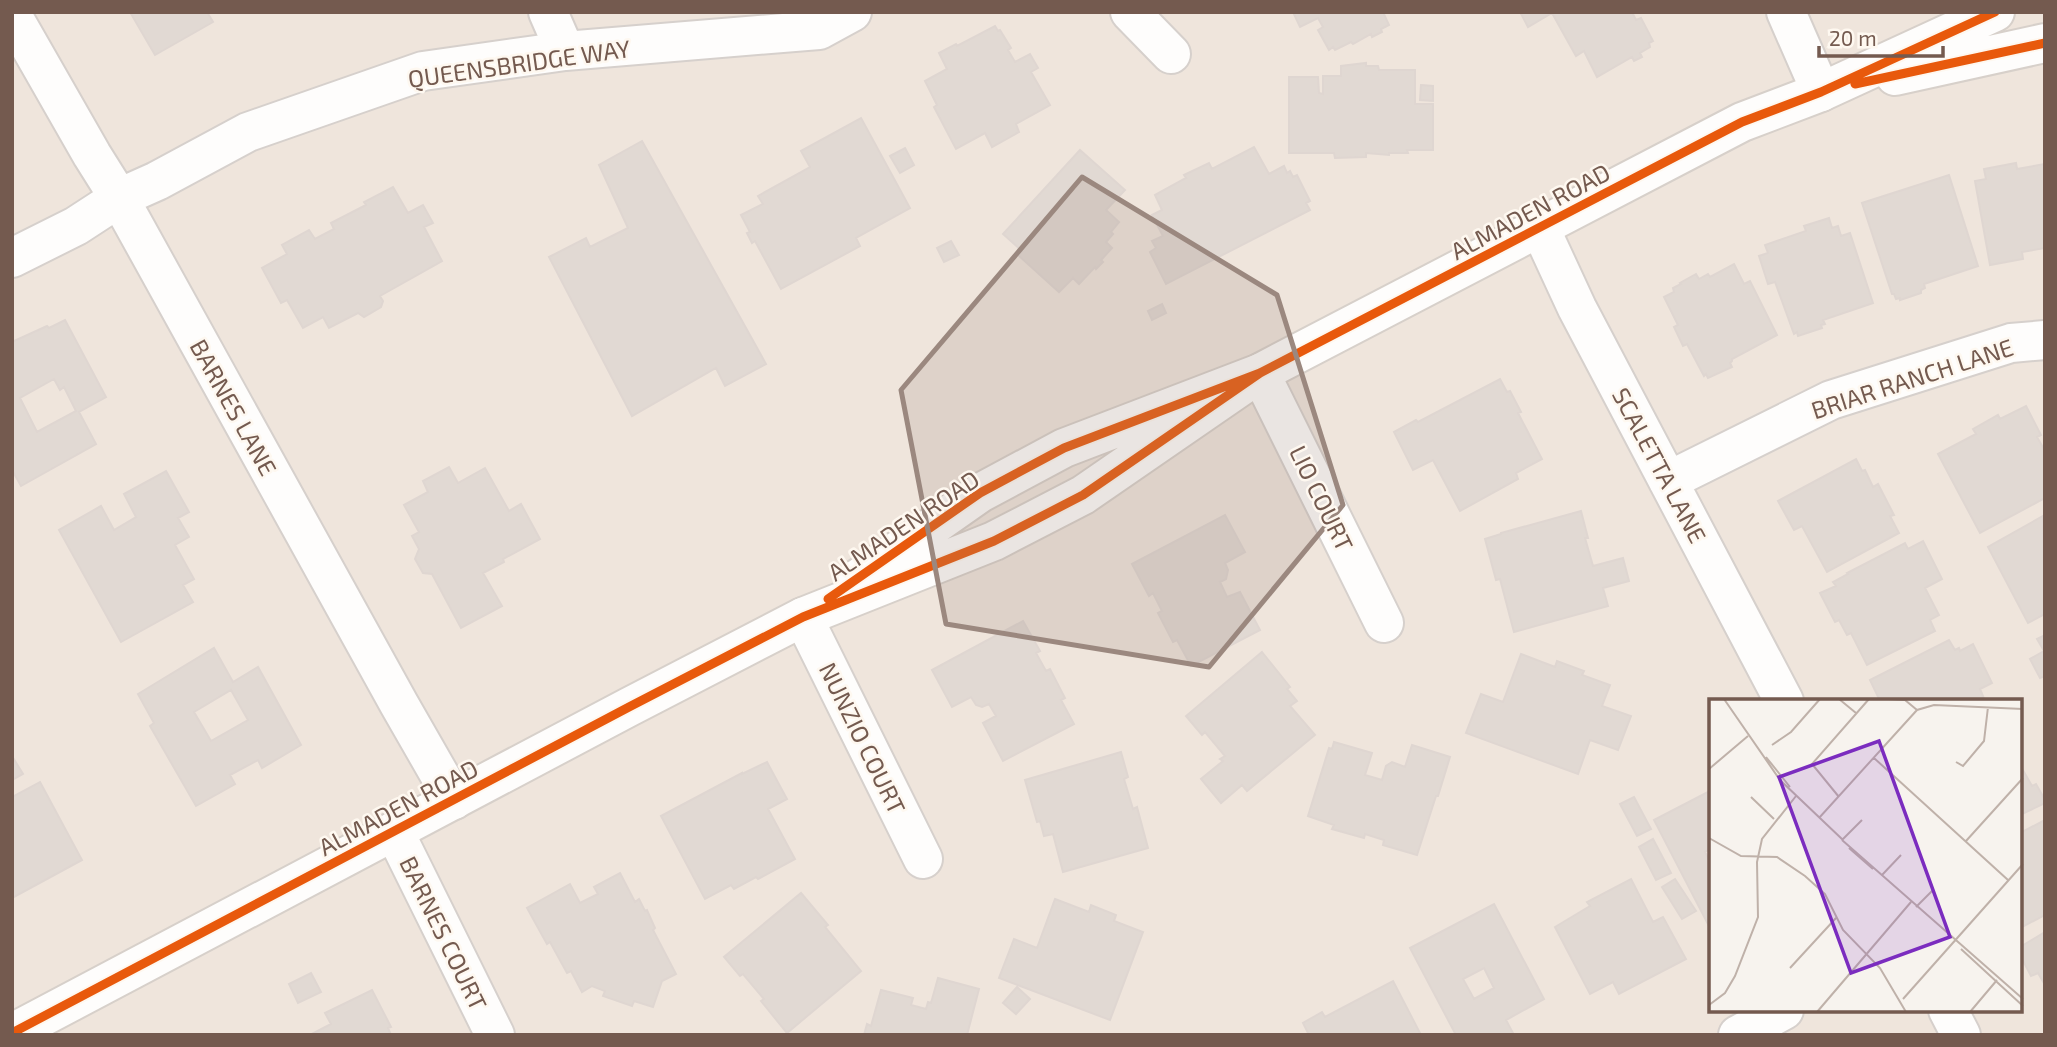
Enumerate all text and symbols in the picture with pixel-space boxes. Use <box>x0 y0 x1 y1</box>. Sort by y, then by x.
scale bar <box>1819 14 1943 58</box>
text: 20 m <box>1829 25 1877 50</box>
street label: QUEENSBRIDGE WAY <box>406 33 632 93</box>
street label: ALMADEN ROAD <box>1445 157 1615 265</box>
street label: BRIAR RANCH LANE <box>1807 332 2017 424</box>
street label: BARNES LANE <box>185 334 283 480</box>
street label: SCALETTA LANE <box>1607 382 1713 548</box>
street label: LIO COURT <box>1284 440 1360 556</box>
street label: ALMADEN ROAD <box>822 464 984 586</box>
street label: NUNZIO COURT <box>814 657 912 819</box>
inset map <box>1709 699 2022 1012</box>
street label: ALMADEN ROAD <box>313 753 483 861</box>
street label: BARNES COURT <box>394 851 494 1015</box>

